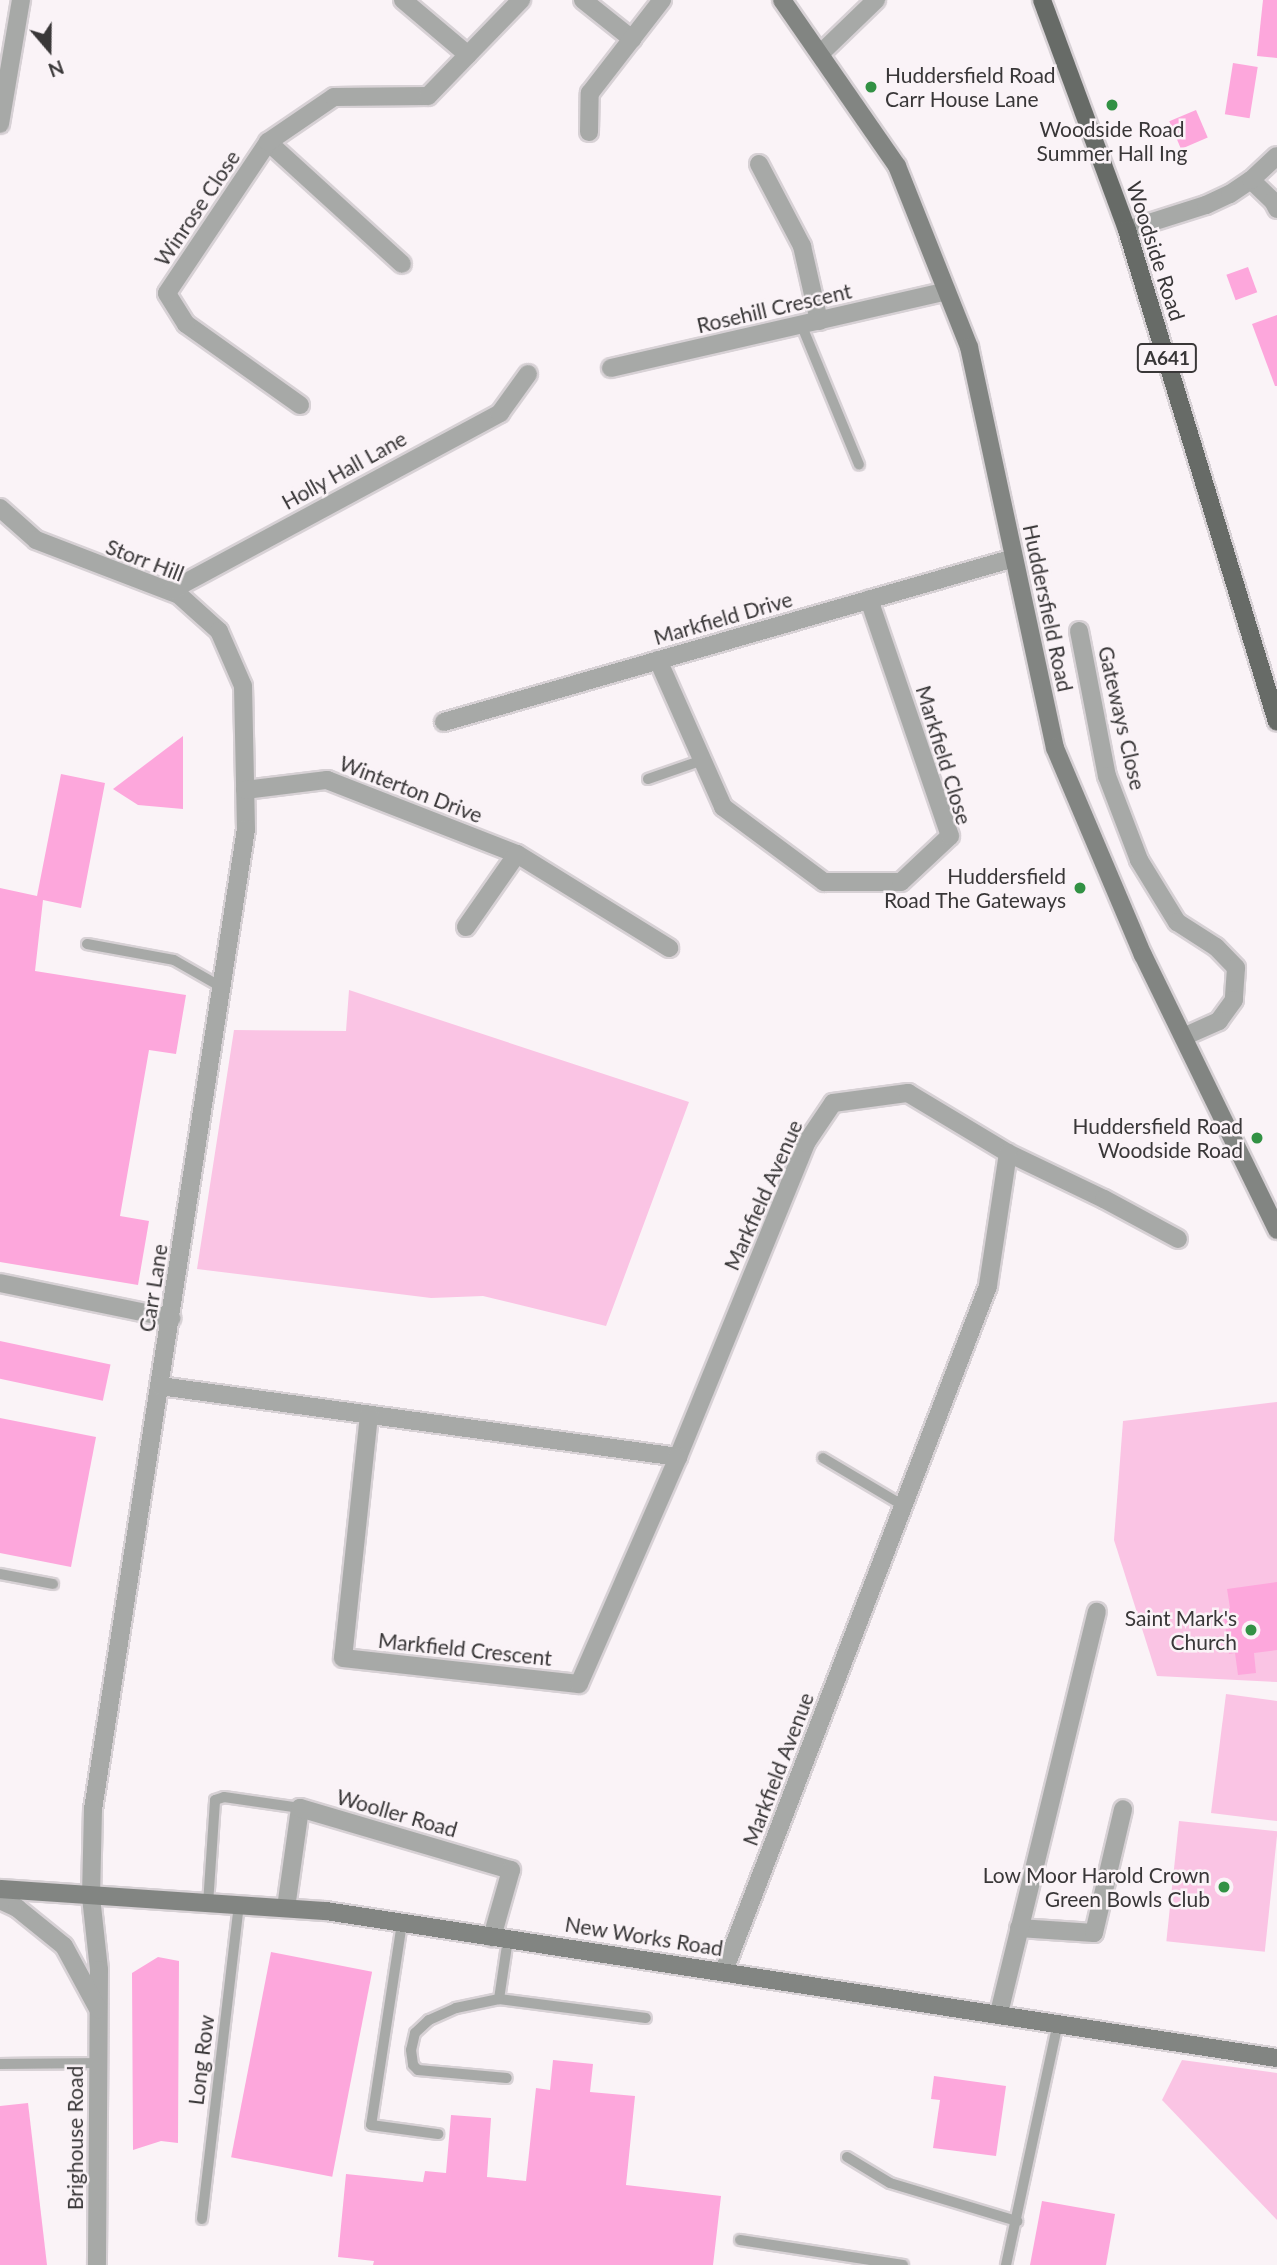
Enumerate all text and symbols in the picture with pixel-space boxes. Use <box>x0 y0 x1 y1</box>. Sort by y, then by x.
north arrow <box>14 14 84 84</box>
text: N <box>46 56 67 83</box>
place label: Huddersfield Road Carr House Lane <box>885 62 1056 112</box>
marker: Huddersfield Road Carr House Lane <box>863 79 879 95</box>
marker: Woodside Road Summer Hall Ing <box>1104 97 1120 113</box>
place label: Woodside Road Summer Hall Ing <box>1036 116 1188 166</box>
street label: Winrose Close <box>149 145 245 271</box>
street label: Woodside Road <box>1122 178 1190 324</box>
street label: Rosehill Crescent <box>694 278 854 338</box>
road number: A641 <box>1136 342 1198 374</box>
street label: Holly Hall Lane <box>277 425 411 515</box>
street label: Huddersfield Road <box>1018 522 1078 694</box>
street label: Storr Hill <box>102 534 188 586</box>
street label: Markfield Drive <box>651 586 795 650</box>
street label: Gateways Close <box>1093 644 1151 792</box>
street label: Markfield Close <box>911 682 977 828</box>
street label: Winterton Drive <box>336 750 486 828</box>
place label: Huddersfield Road The Gateways <box>883 863 1066 913</box>
marker: Huddersfield Road The Gateways <box>1072 880 1088 896</box>
place label: Huddersfield Road Woodside Road <box>1072 1113 1243 1163</box>
street label: Markfield Avenue <box>718 1116 808 1274</box>
marker: Huddersfield Road Woodside Road <box>1249 1130 1265 1146</box>
street label: Carr Lane <box>134 1242 172 1334</box>
place label: Saint Mark's Church <box>1125 1605 1237 1655</box>
marker: Saint Mark's Church <box>1243 1622 1259 1638</box>
street label: Markfield Crescent <box>377 1627 553 1671</box>
street label: Markfield Avenue <box>737 1689 819 1849</box>
street label: Wooller Road <box>333 1784 461 1842</box>
place label: Low Moor Harold Crown Green Bowls Club <box>982 1862 1210 1912</box>
marker: Low Moor Harold Crown Green Bowls Club <box>1216 1879 1232 1895</box>
street label: New Works Road <box>563 1911 725 1961</box>
street label: Long Row <box>183 2013 219 2107</box>
street label: Brighouse Road <box>62 2066 88 2210</box>

